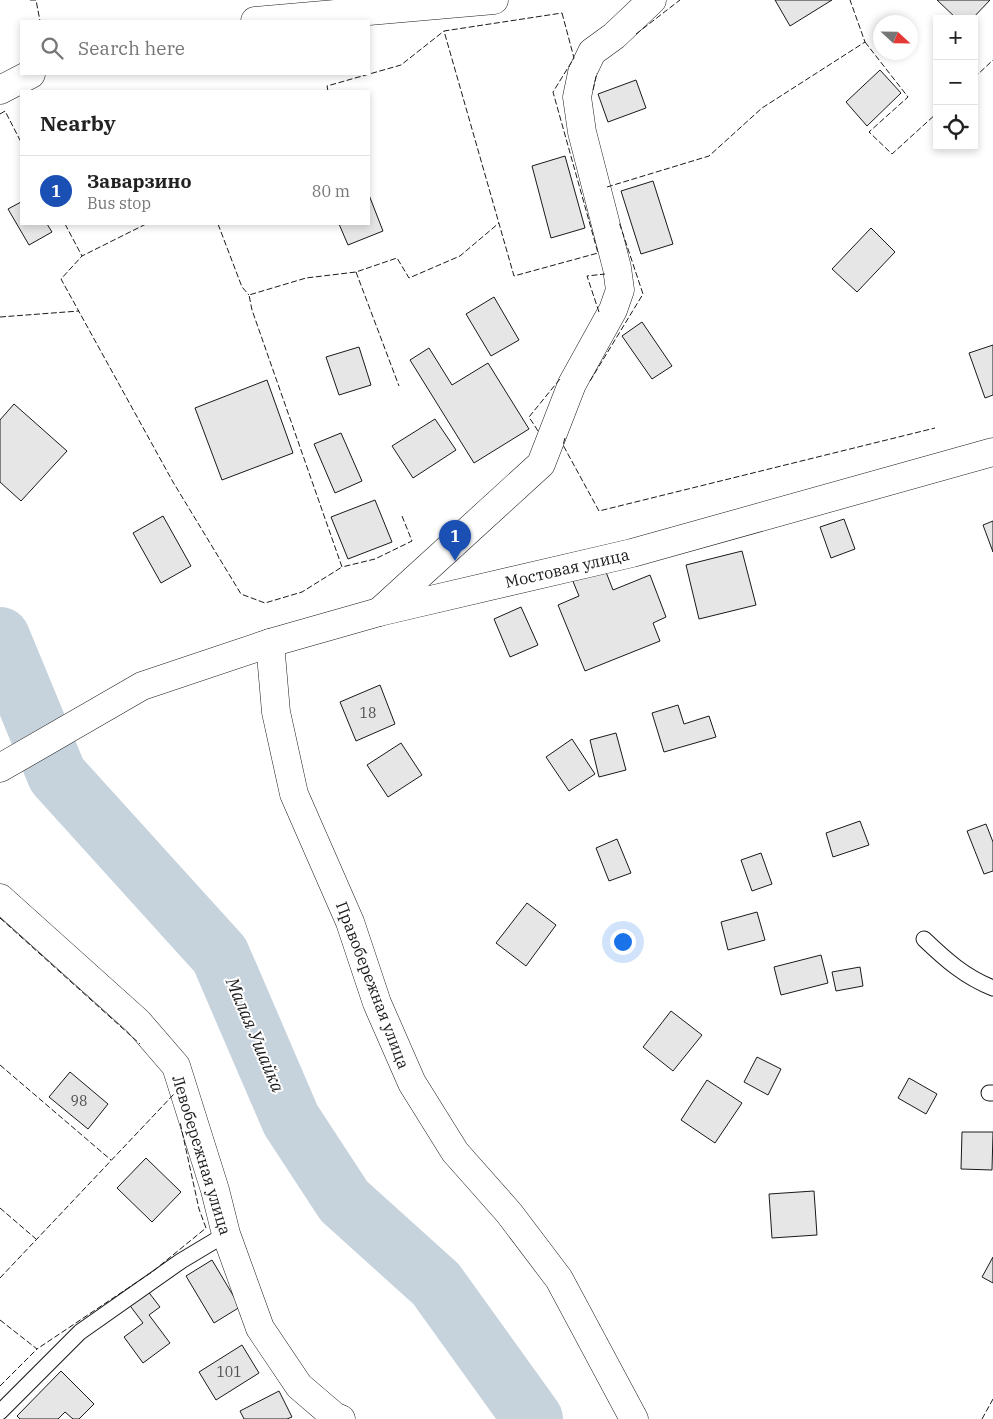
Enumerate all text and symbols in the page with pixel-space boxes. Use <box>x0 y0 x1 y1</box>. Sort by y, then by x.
north arrow <box>873 15 918 60</box>
map controls <box>933 15 978 150</box>
button: + <box>933 15 978 60</box>
search box <box>20 20 370 75</box>
icon: search <box>38 34 66 62</box>
text: Search here <box>78 36 185 60</box>
button: − <box>933 60 978 105</box>
button: locate <box>933 105 978 150</box>
text: Nearby <box>40 109 116 137</box>
text: Заварзино <box>87 169 192 193</box>
text: 1 <box>51 181 61 201</box>
text: 80 m <box>312 181 350 201</box>
text: Bus stop <box>87 193 151 213</box>
pin: 1 <box>439 520 471 561</box>
street label: Мостовая улица <box>503 544 631 592</box>
house number: 18 <box>360 704 376 722</box>
street label: Правобережная улица <box>332 898 414 1072</box>
your location <box>610 929 636 955</box>
water label: Малая Ушайка <box>221 973 290 1096</box>
street label: Левобережная улица <box>168 1073 236 1238</box>
house number: 98 <box>71 1092 87 1110</box>
house number: 101 <box>216 1363 242 1381</box>

